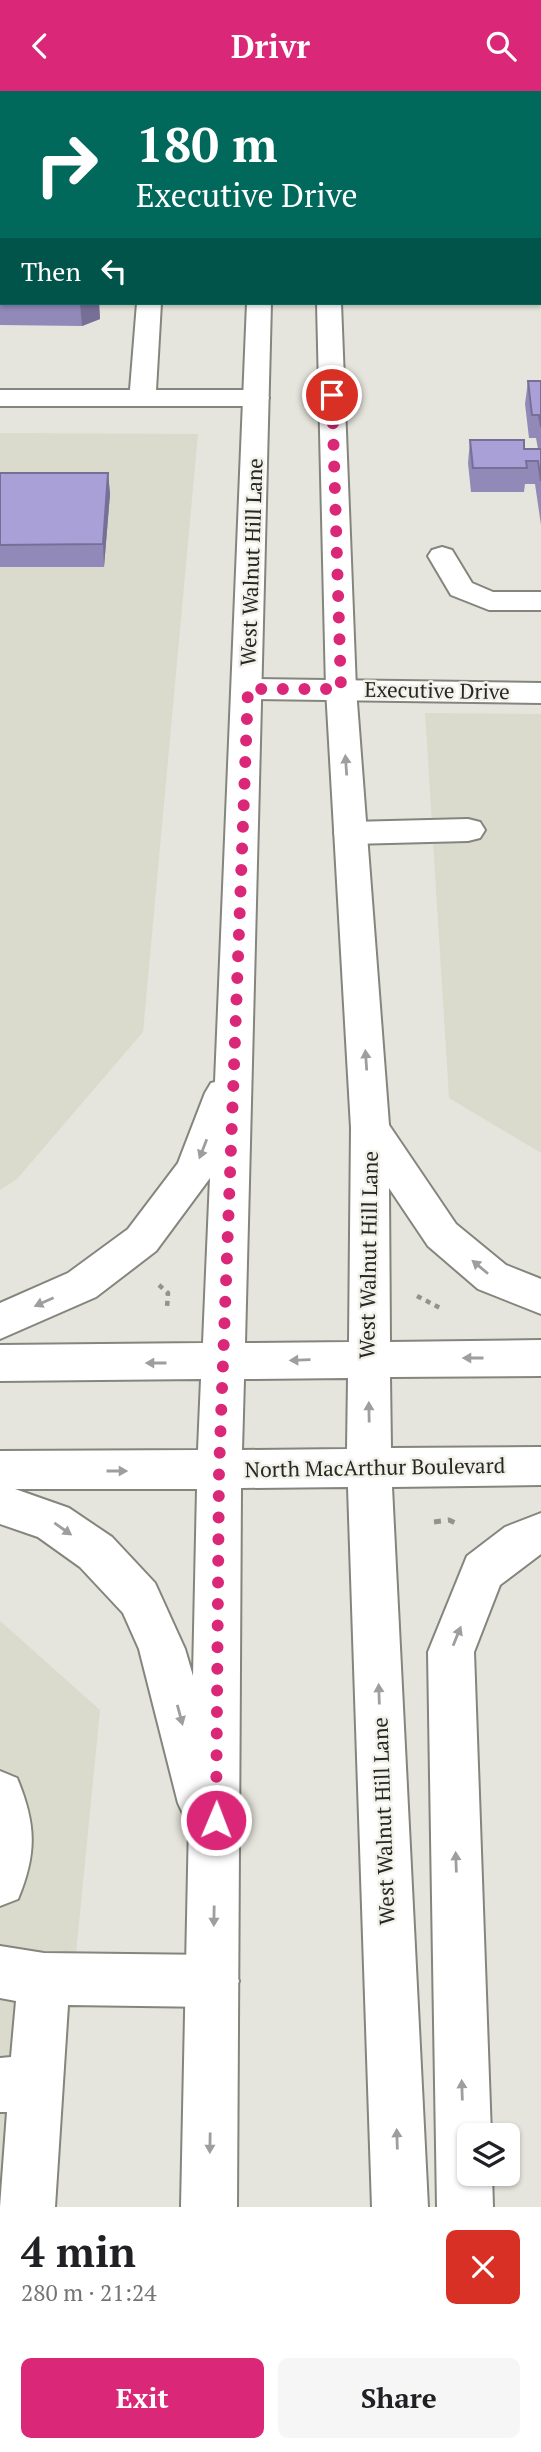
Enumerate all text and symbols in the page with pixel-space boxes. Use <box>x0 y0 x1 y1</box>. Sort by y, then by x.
text: Drivr <box>231 25 310 67</box>
icon: back <box>21 27 59 65</box>
icon: search <box>482 27 520 65</box>
text: 180 m <box>136 111 278 176</box>
icon: right <box>21 119 112 210</box>
text: Executive Drive <box>136 174 358 216</box>
icon: left <box>95 252 133 290</box>
text: Then <box>21 254 81 288</box>
pin <box>302 365 362 425</box>
icon: arrive <box>313 376 351 414</box>
street label: West Walnut Hill Lane <box>233 458 269 666</box>
street label: Executive Drive <box>364 675 510 705</box>
one-way arrow <box>341 754 352 776</box>
one-way arrow <box>360 1048 371 1070</box>
one-way arrow <box>197 1138 208 1159</box>
street label: West Walnut Hill Lane <box>352 1151 384 1359</box>
one-way arrow <box>472 1260 489 1275</box>
one-way arrow <box>34 1297 54 1308</box>
one-way arrow <box>462 1352 484 1364</box>
one-way arrow <box>289 1355 311 1366</box>
one-way arrow <box>145 1357 167 1369</box>
one-way arrow <box>363 1401 375 1423</box>
street label: North MacArthur Boulevard <box>244 1451 506 1483</box>
one-way arrow <box>106 1465 128 1476</box>
one-way arrow <box>54 1522 72 1536</box>
one-way arrow <box>451 1626 462 1647</box>
one-way arrow <box>373 1682 384 1704</box>
one-way arrow <box>175 1705 185 1726</box>
street label: West Walnut Hill Lane <box>365 1717 401 1925</box>
position arrow <box>179 1783 253 1857</box>
one-way arrow <box>450 1851 462 1873</box>
one-way arrow <box>209 1905 220 1927</box>
one-way arrow <box>456 2079 468 2101</box>
map controls <box>457 2123 520 2186</box>
button: layers <box>457 2123 520 2186</box>
one-way arrow <box>392 2128 403 2150</box>
one-way arrow <box>204 2132 216 2154</box>
text: 4 min <box>21 2223 136 2279</box>
button: close <box>446 2230 520 2304</box>
text: 280 m · 21:24 <box>21 2277 156 2308</box>
button: Exit <box>21 2358 264 2438</box>
button: Share <box>278 2358 520 2438</box>

